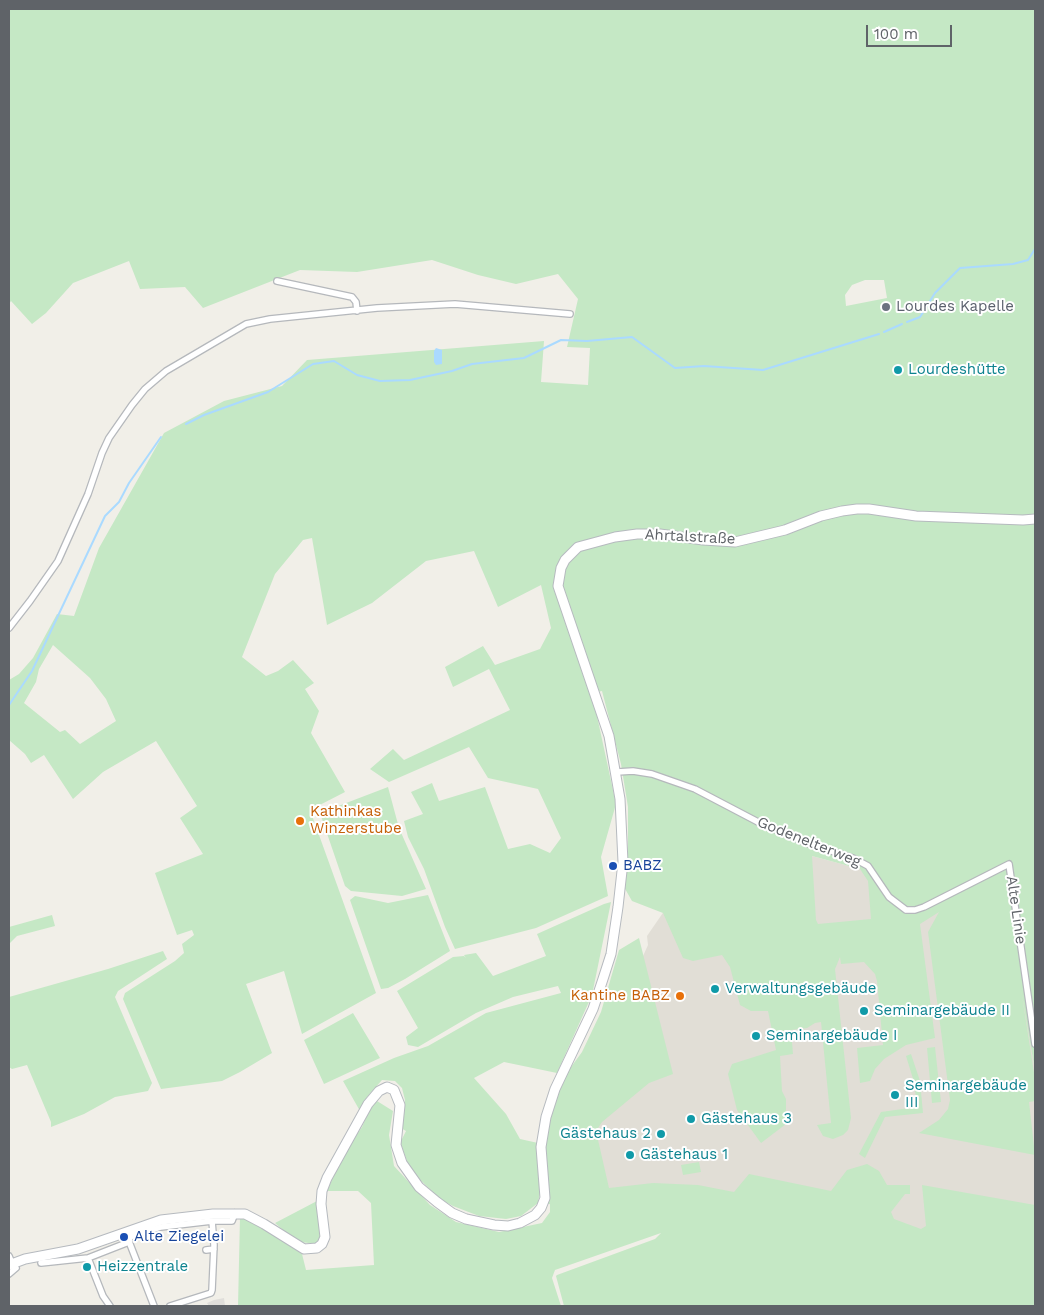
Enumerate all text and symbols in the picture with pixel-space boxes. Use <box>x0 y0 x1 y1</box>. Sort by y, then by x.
scale bar <box>869 15 955 47</box>
text: 100 m <box>874 25 918 43</box>
place label: Lourdes Kapelle <box>896 298 1014 316</box>
marker: Lourdes Kapelle <box>880 301 892 313</box>
place label: Lourdeshütte <box>908 361 1006 379</box>
marker: Lourdeshütte <box>892 364 904 376</box>
street label: Ahrtalstraße <box>644 526 736 548</box>
place label: Kathinkas Winzerstube <box>310 803 402 838</box>
street label: Godenelterweg <box>755 813 863 871</box>
marker: Kathinkas Winzerstube <box>294 815 306 827</box>
place label: BABZ <box>623 857 662 875</box>
marker: BABZ <box>607 860 619 872</box>
street label: Alte Linie <box>1002 875 1030 945</box>
place label: Verwaltungsgebäude <box>725 980 877 998</box>
marker: Verwaltungsgebäude <box>709 983 721 995</box>
place label: Kantine BABZ <box>571 987 670 1005</box>
marker: Kantine BABZ <box>674 990 686 1002</box>
place label: Seminargebäude II <box>874 1002 1010 1020</box>
marker: Seminargebäude II <box>858 1005 870 1017</box>
place label: Seminargebäude I <box>766 1027 897 1045</box>
marker: Seminargebäude I <box>750 1030 762 1042</box>
place label: Seminargebäude III <box>905 1077 1027 1112</box>
marker: Seminargebäude III <box>889 1089 901 1101</box>
place label: Gästehaus 3 <box>701 1110 792 1128</box>
marker: Gästehaus 3 <box>685 1113 697 1125</box>
place label: Gästehaus 2 <box>560 1125 651 1143</box>
marker: Gästehaus 2 <box>655 1128 667 1140</box>
place label: Gästehaus 1 <box>640 1146 728 1164</box>
marker: Gästehaus 1 <box>624 1149 636 1161</box>
place label: Alte Ziegelei <box>134 1228 224 1246</box>
marker: Alte Ziegelei <box>118 1231 130 1243</box>
place label: Heizzentrale <box>97 1258 188 1276</box>
marker: Heizzentrale <box>81 1261 93 1273</box>

